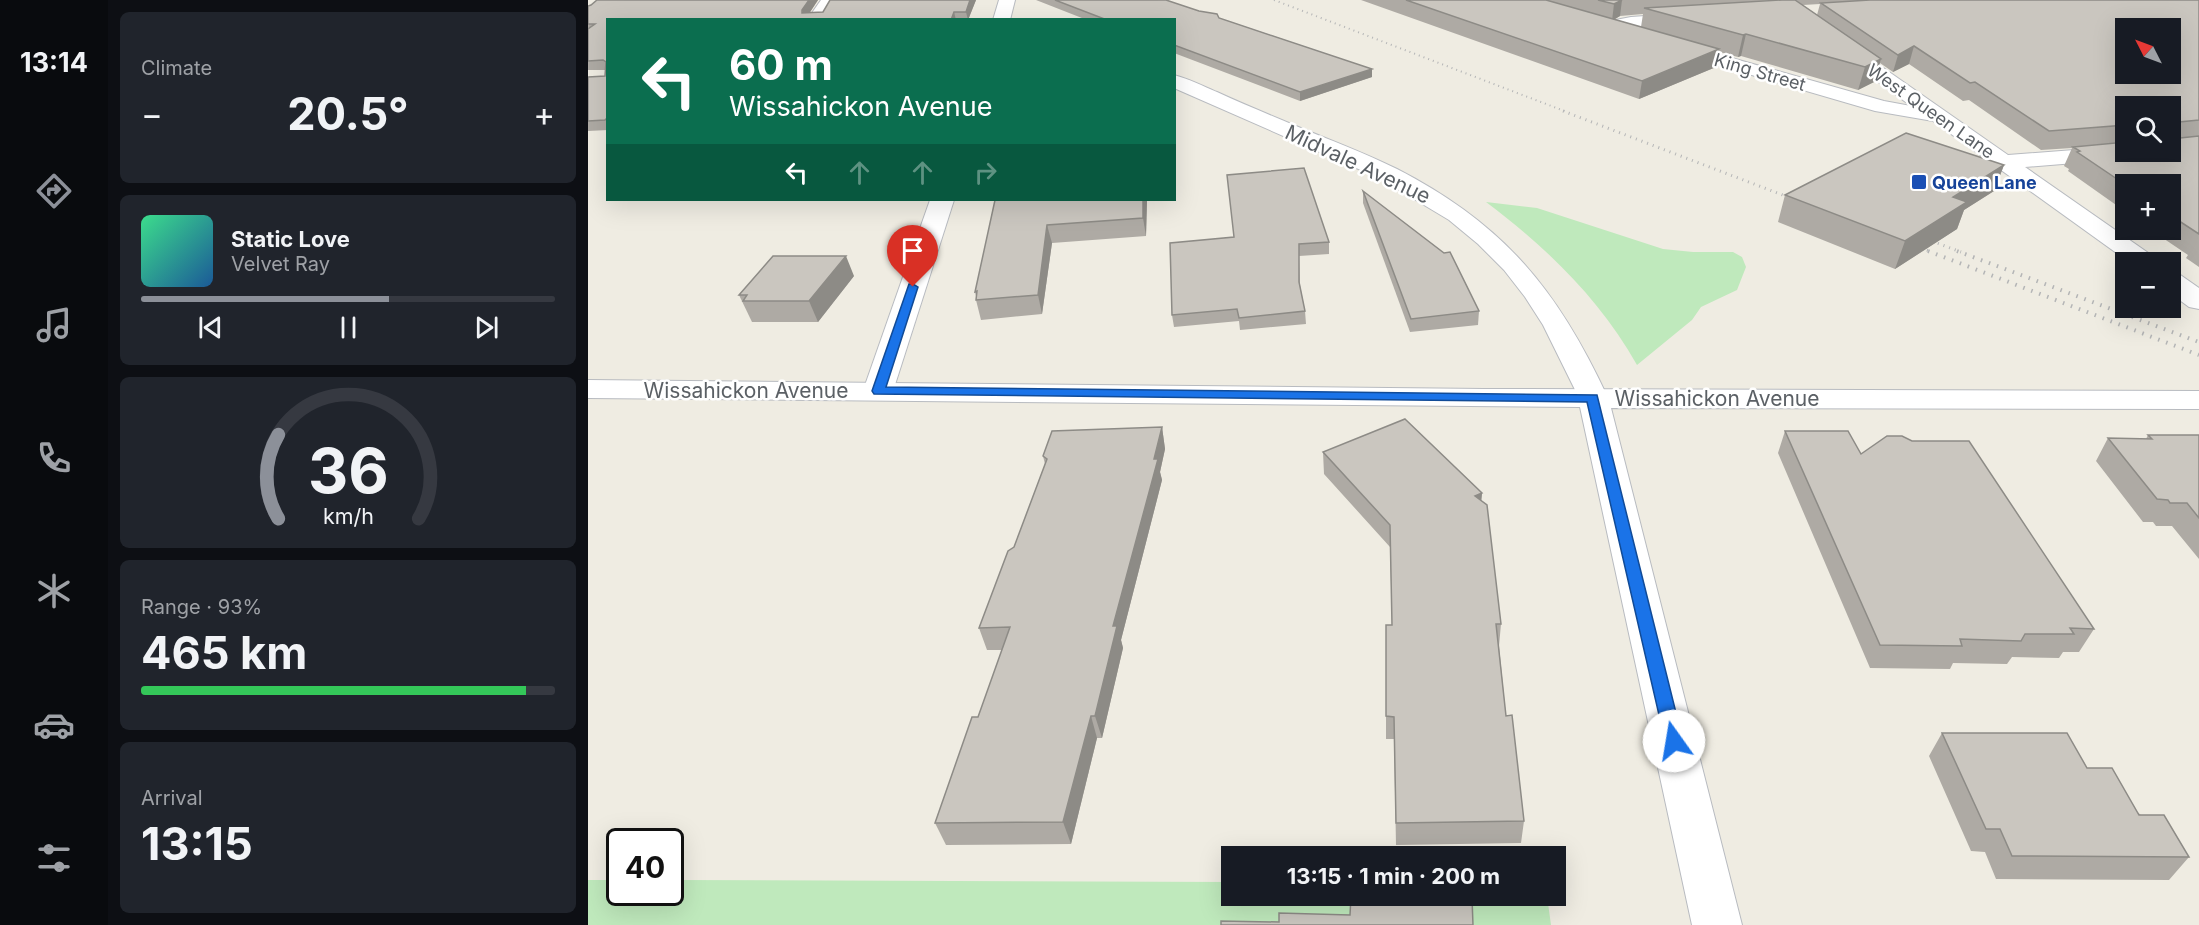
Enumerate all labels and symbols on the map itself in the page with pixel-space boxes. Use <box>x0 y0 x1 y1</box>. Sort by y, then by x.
north arrow <box>2115 18 2181 84</box>
street label: King Street <box>1712 49 1808 95</box>
street label: West Queen Lane <box>1863 59 1999 163</box>
street label: Midvale Avenue <box>1281 119 1435 209</box>
place label: Queen Lane <box>1932 172 2037 193</box>
marker: Queen Lane <box>1910 173 1928 191</box>
pin <box>887 225 938 287</box>
street label: Wissahickon Avenue <box>644 378 848 403</box>
street label: Wissahickon Avenue <box>1615 386 1819 411</box>
position arrow <box>1642 709 1706 773</box>
speed limit sign: 40 <box>606 828 684 906</box>

